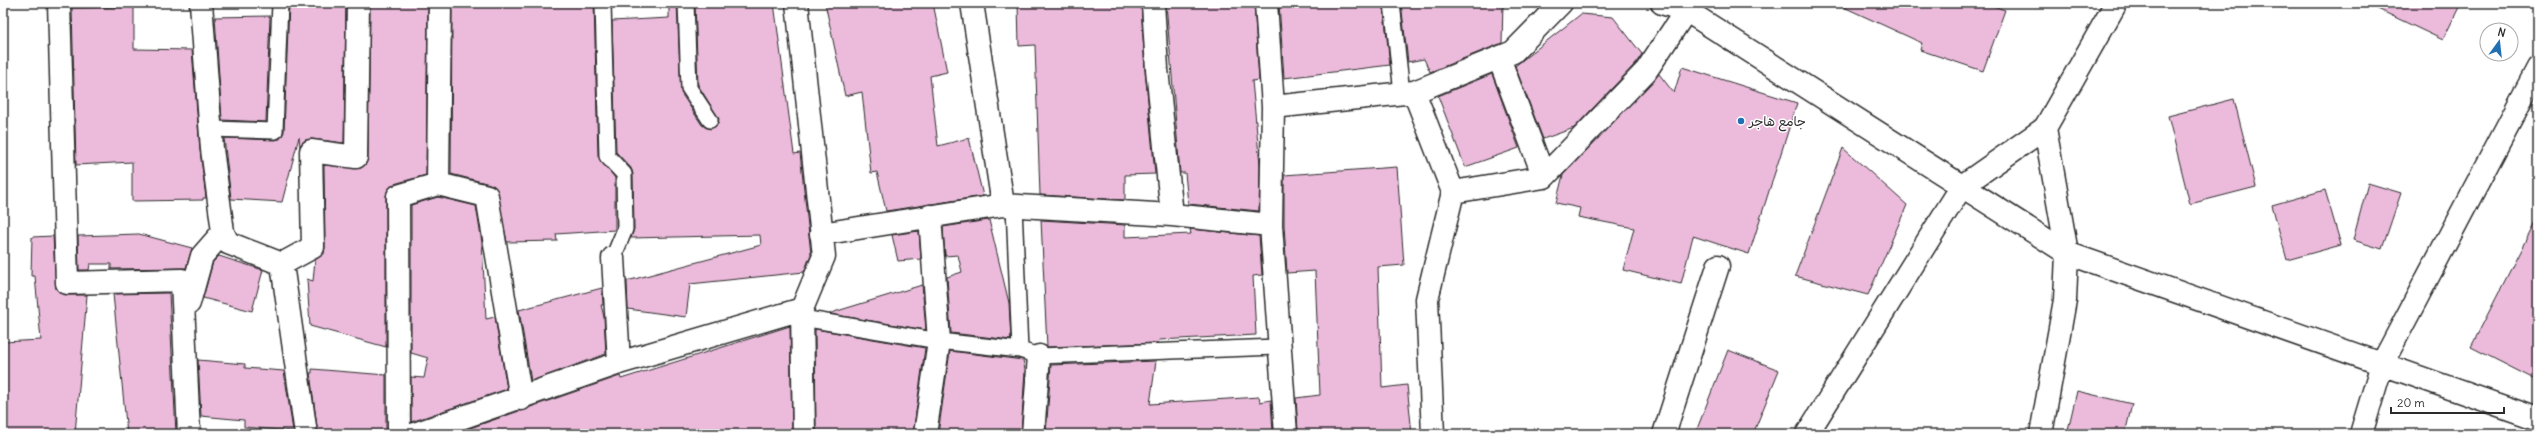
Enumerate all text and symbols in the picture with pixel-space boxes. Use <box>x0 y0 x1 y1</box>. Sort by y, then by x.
north arrow <box>2479 22 2519 62</box>
text: N <box>2496 25 2507 40</box>
place label: جامع هاجر <box>1748 113 1806 132</box>
marker: جامع هاجر <box>1736 116 1746 126</box>
scale bar <box>2391 389 2504 415</box>
text: 20 m <box>2397 395 2425 410</box>

